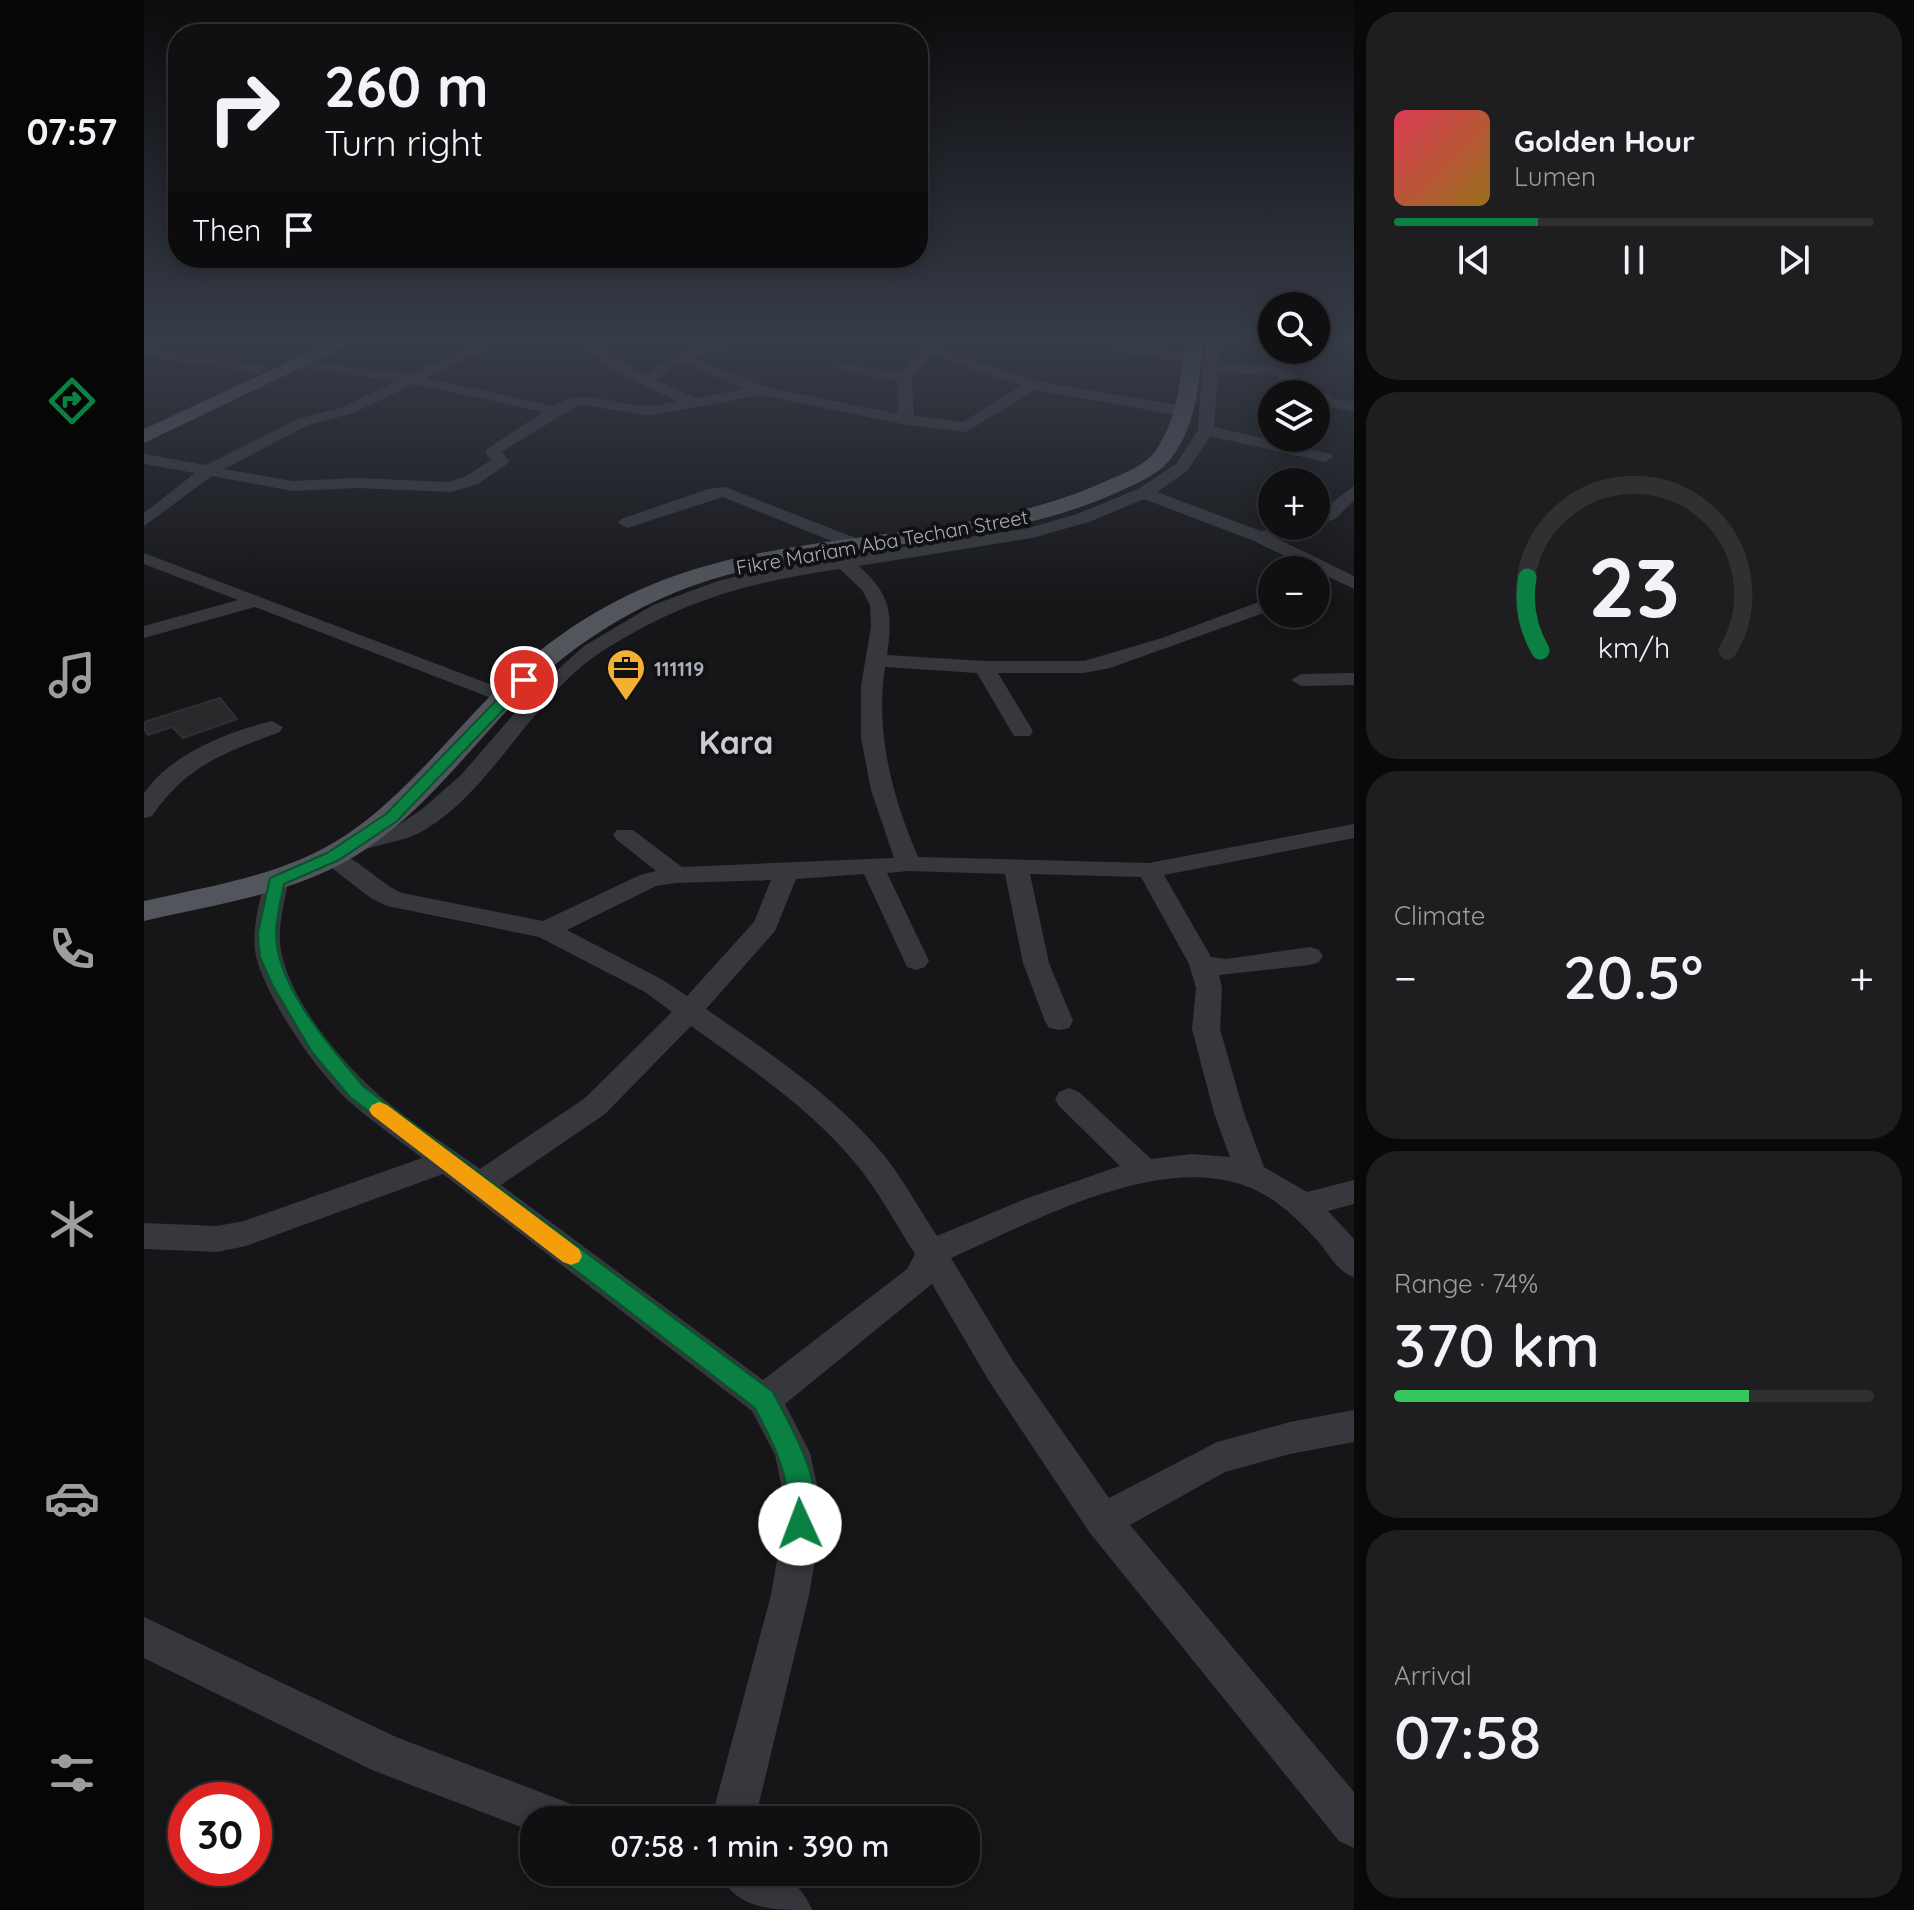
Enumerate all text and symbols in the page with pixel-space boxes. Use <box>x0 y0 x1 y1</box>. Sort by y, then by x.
text: 260 m <box>324 51 489 121</box>
icon: right <box>192 56 296 160</box>
text: 07:57 <box>27 109 117 154</box>
text: Turn right <box>324 120 483 165</box>
text: Golden Hour <box>1514 122 1695 160</box>
text: Lumen <box>1514 160 1596 193</box>
icon: arrive <box>277 208 321 252</box>
text: Then <box>192 211 261 249</box>
icon: previous <box>1452 238 1496 282</box>
icon: pause <box>1612 238 1656 282</box>
icon: next <box>1772 238 1816 282</box>
map controls <box>1258 292 1330 628</box>
button: search <box>1258 292 1330 364</box>
icon: directions <box>44 373 100 429</box>
button: layers <box>1258 380 1330 452</box>
button: + <box>1258 468 1330 540</box>
street label: Fikre Mariam Aba Techan Street <box>734 504 1030 580</box>
text: 23 <box>1588 534 1680 638</box>
button: − <box>1258 556 1330 628</box>
text: km/h <box>1598 630 1670 666</box>
pin <box>490 646 558 714</box>
icon: music <box>44 647 100 703</box>
office icon: 111119 <box>605 647 647 702</box>
place label: 111119 <box>654 656 704 681</box>
icon: arrive <box>502 658 546 702</box>
district label: Kara <box>699 722 773 762</box>
text: Climate <box>1394 899 1485 932</box>
icon: phone <box>44 921 100 977</box>
text: 20.5° <box>1563 939 1703 1014</box>
text: − <box>1394 950 1417 1005</box>
text: + <box>1849 950 1874 1005</box>
icon: climate <box>44 1196 100 1252</box>
text: Range · 74% <box>1394 1267 1538 1300</box>
text: 370 km <box>1394 1307 1600 1382</box>
icon: car <box>44 1470 100 1526</box>
position arrow <box>758 1482 842 1566</box>
text: Arrival <box>1394 1659 1472 1692</box>
text: 07:58 <box>1394 1699 1541 1774</box>
icon: filters <box>44 1745 100 1801</box>
speed limit sign: 30 <box>168 1782 272 1886</box>
text: 07:58 · 1 min · 390 m <box>611 1827 889 1865</box>

